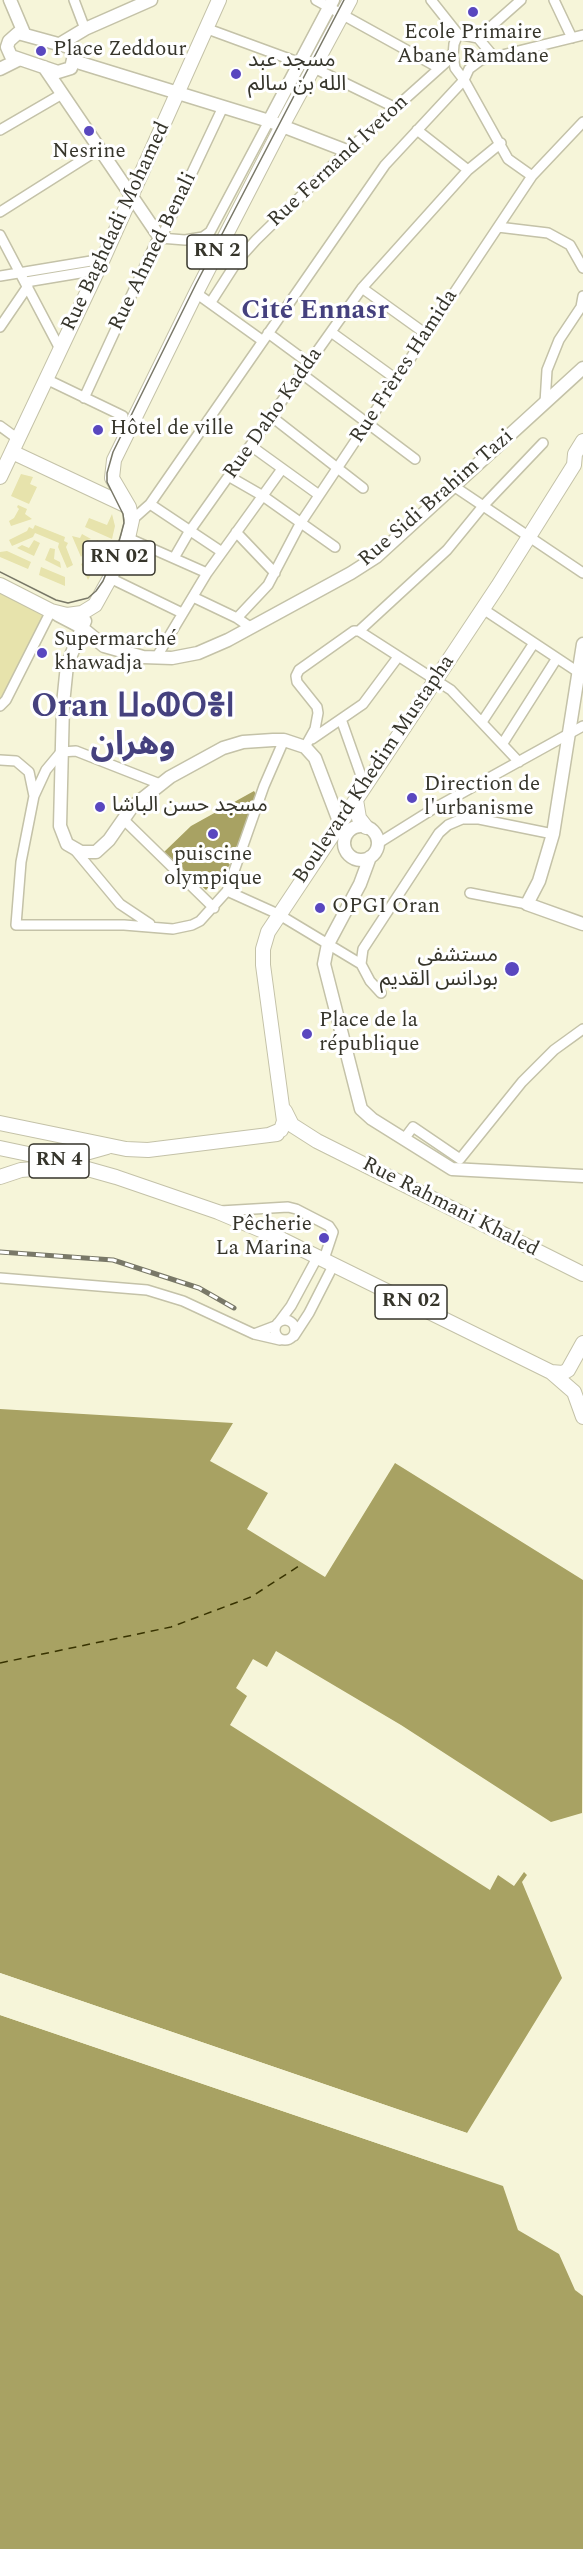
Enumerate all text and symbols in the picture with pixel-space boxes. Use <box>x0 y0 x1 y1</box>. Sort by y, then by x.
marker: Ecole Primaire Abane Ramdane <box>466 5 480 19</box>
place label: Ecole Primaire Abane Ramdane <box>397 21 549 71</box>
place label: Place Zeddour <box>53 38 187 64</box>
marker: Place Zeddour <box>34 44 48 58</box>
place label: مسجد عبد الله بن سالم <box>248 49 346 99</box>
marker: مسجد عبد الله بن سالم <box>229 67 243 81</box>
street label: Rue Fernand Iveton <box>264 90 414 234</box>
street label: Rue Baghdadi Mohamed <box>57 118 177 336</box>
marker: Nesrine <box>82 124 96 138</box>
place label: Nesrine <box>52 140 126 166</box>
street label: Rue Ahmed Benali <box>105 169 203 335</box>
road number: RN 2 <box>187 235 247 269</box>
street label: Rue Frères Hamida <box>346 285 464 449</box>
district label: Cité Ennasr <box>241 297 389 329</box>
street label: Rue Daho Kadda <box>219 343 329 485</box>
place label: Hôtel de ville <box>110 417 234 443</box>
marker: Hôtel de ville <box>91 423 105 437</box>
street label: Rue Sidi Brahim Tazi <box>354 425 520 573</box>
road number: RN 02 <box>83 541 155 575</box>
place label: Supermarché khawadja <box>54 628 176 678</box>
marker: Supermarché khawadja <box>35 646 49 660</box>
street label: Boulevard Khedim Mustapha <box>289 651 461 889</box>
district label: Oran ⵡⴰⵀⵔⴻⵏ وهران <box>31 690 235 768</box>
place label: Direction de l'urbanisme <box>424 773 540 823</box>
marker: Direction de l'urbanisme <box>405 791 419 805</box>
place label: مسجد حسن الباشا <box>112 794 268 820</box>
marker: مسجد حسن الباشا <box>93 800 107 814</box>
marker: puiscine olympique <box>206 827 220 841</box>
place label: puiscine olympique <box>164 843 262 893</box>
place label: OPGI Oran <box>332 895 440 921</box>
marker: OPGI Oran <box>313 901 327 915</box>
place label: مستشفى بودانس القديم <box>380 944 498 994</box>
marker: مستشفى بودانس القديم <box>503 960 521 978</box>
place label: Place de la république <box>319 1009 419 1059</box>
marker: Place de la république <box>300 1027 314 1041</box>
road number: RN 4 <box>29 1144 89 1178</box>
street label: Rue Rahmani Khaled <box>358 1153 542 1263</box>
place label: Pêcherie La Marina <box>216 1213 312 1263</box>
marker: Pêcherie La Marina <box>317 1231 331 1245</box>
road number: RN 02 <box>375 1285 447 1319</box>

